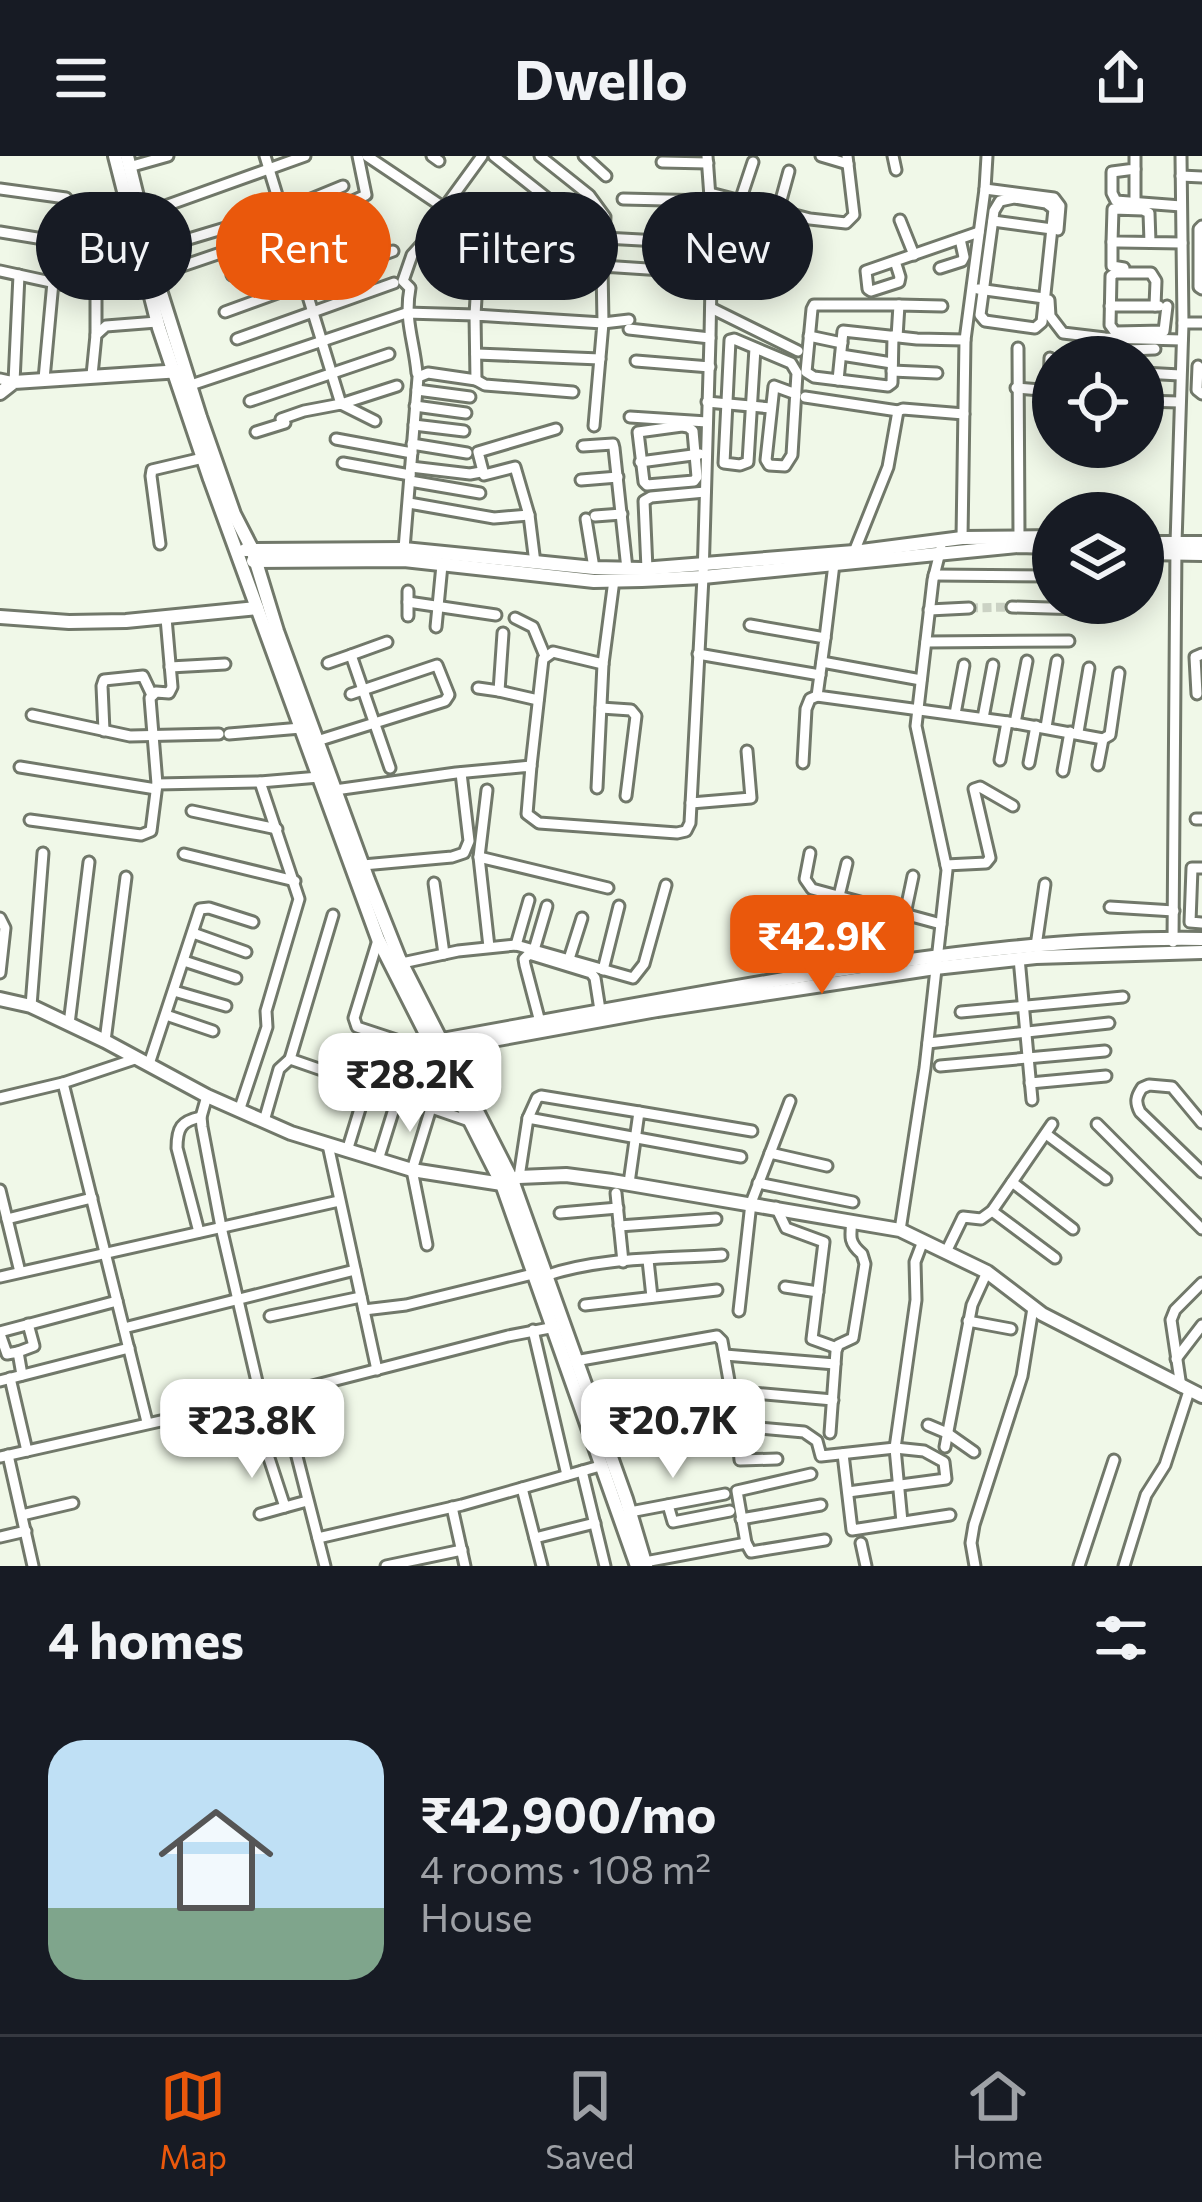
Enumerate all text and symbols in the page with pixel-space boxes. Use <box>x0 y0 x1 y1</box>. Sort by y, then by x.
icon: menu <box>48 45 114 111</box>
text: Dwello <box>514 45 688 111</box>
icon: share <box>1088 45 1154 111</box>
chip: Buy <box>36 192 192 300</box>
chip: Rent <box>216 192 391 300</box>
chip: Filters <box>415 192 618 300</box>
chip: New <box>642 192 813 300</box>
map controls <box>1032 336 1164 624</box>
button: locate <box>1032 336 1164 468</box>
button: layers <box>1032 492 1164 624</box>
pin: ₹42.9K <box>724 895 920 997</box>
text: ₹42.9K <box>757 910 887 958</box>
pin: ₹28.2K <box>312 1033 508 1135</box>
text: ₹28.2K <box>345 1048 475 1096</box>
pin: ₹23.8K <box>154 1379 350 1481</box>
pin: ₹20.7K <box>575 1379 771 1481</box>
text: ₹23.8K <box>187 1394 317 1442</box>
text: ₹20.7K <box>608 1394 738 1442</box>
icon: filters <box>1088 1605 1154 1671</box>
text: 4 homes <box>48 1607 244 1670</box>
text: ₹42,900/mo <box>420 1781 716 1844</box>
icon: home <box>144 1788 288 1932</box>
text: 4 rooms · 108 m² <box>420 1844 711 1892</box>
text: House <box>420 1892 533 1940</box>
tab: Map <box>159 2063 227 2176</box>
tab: Saved <box>545 2063 634 2176</box>
tab: Home <box>952 2063 1043 2176</box>

